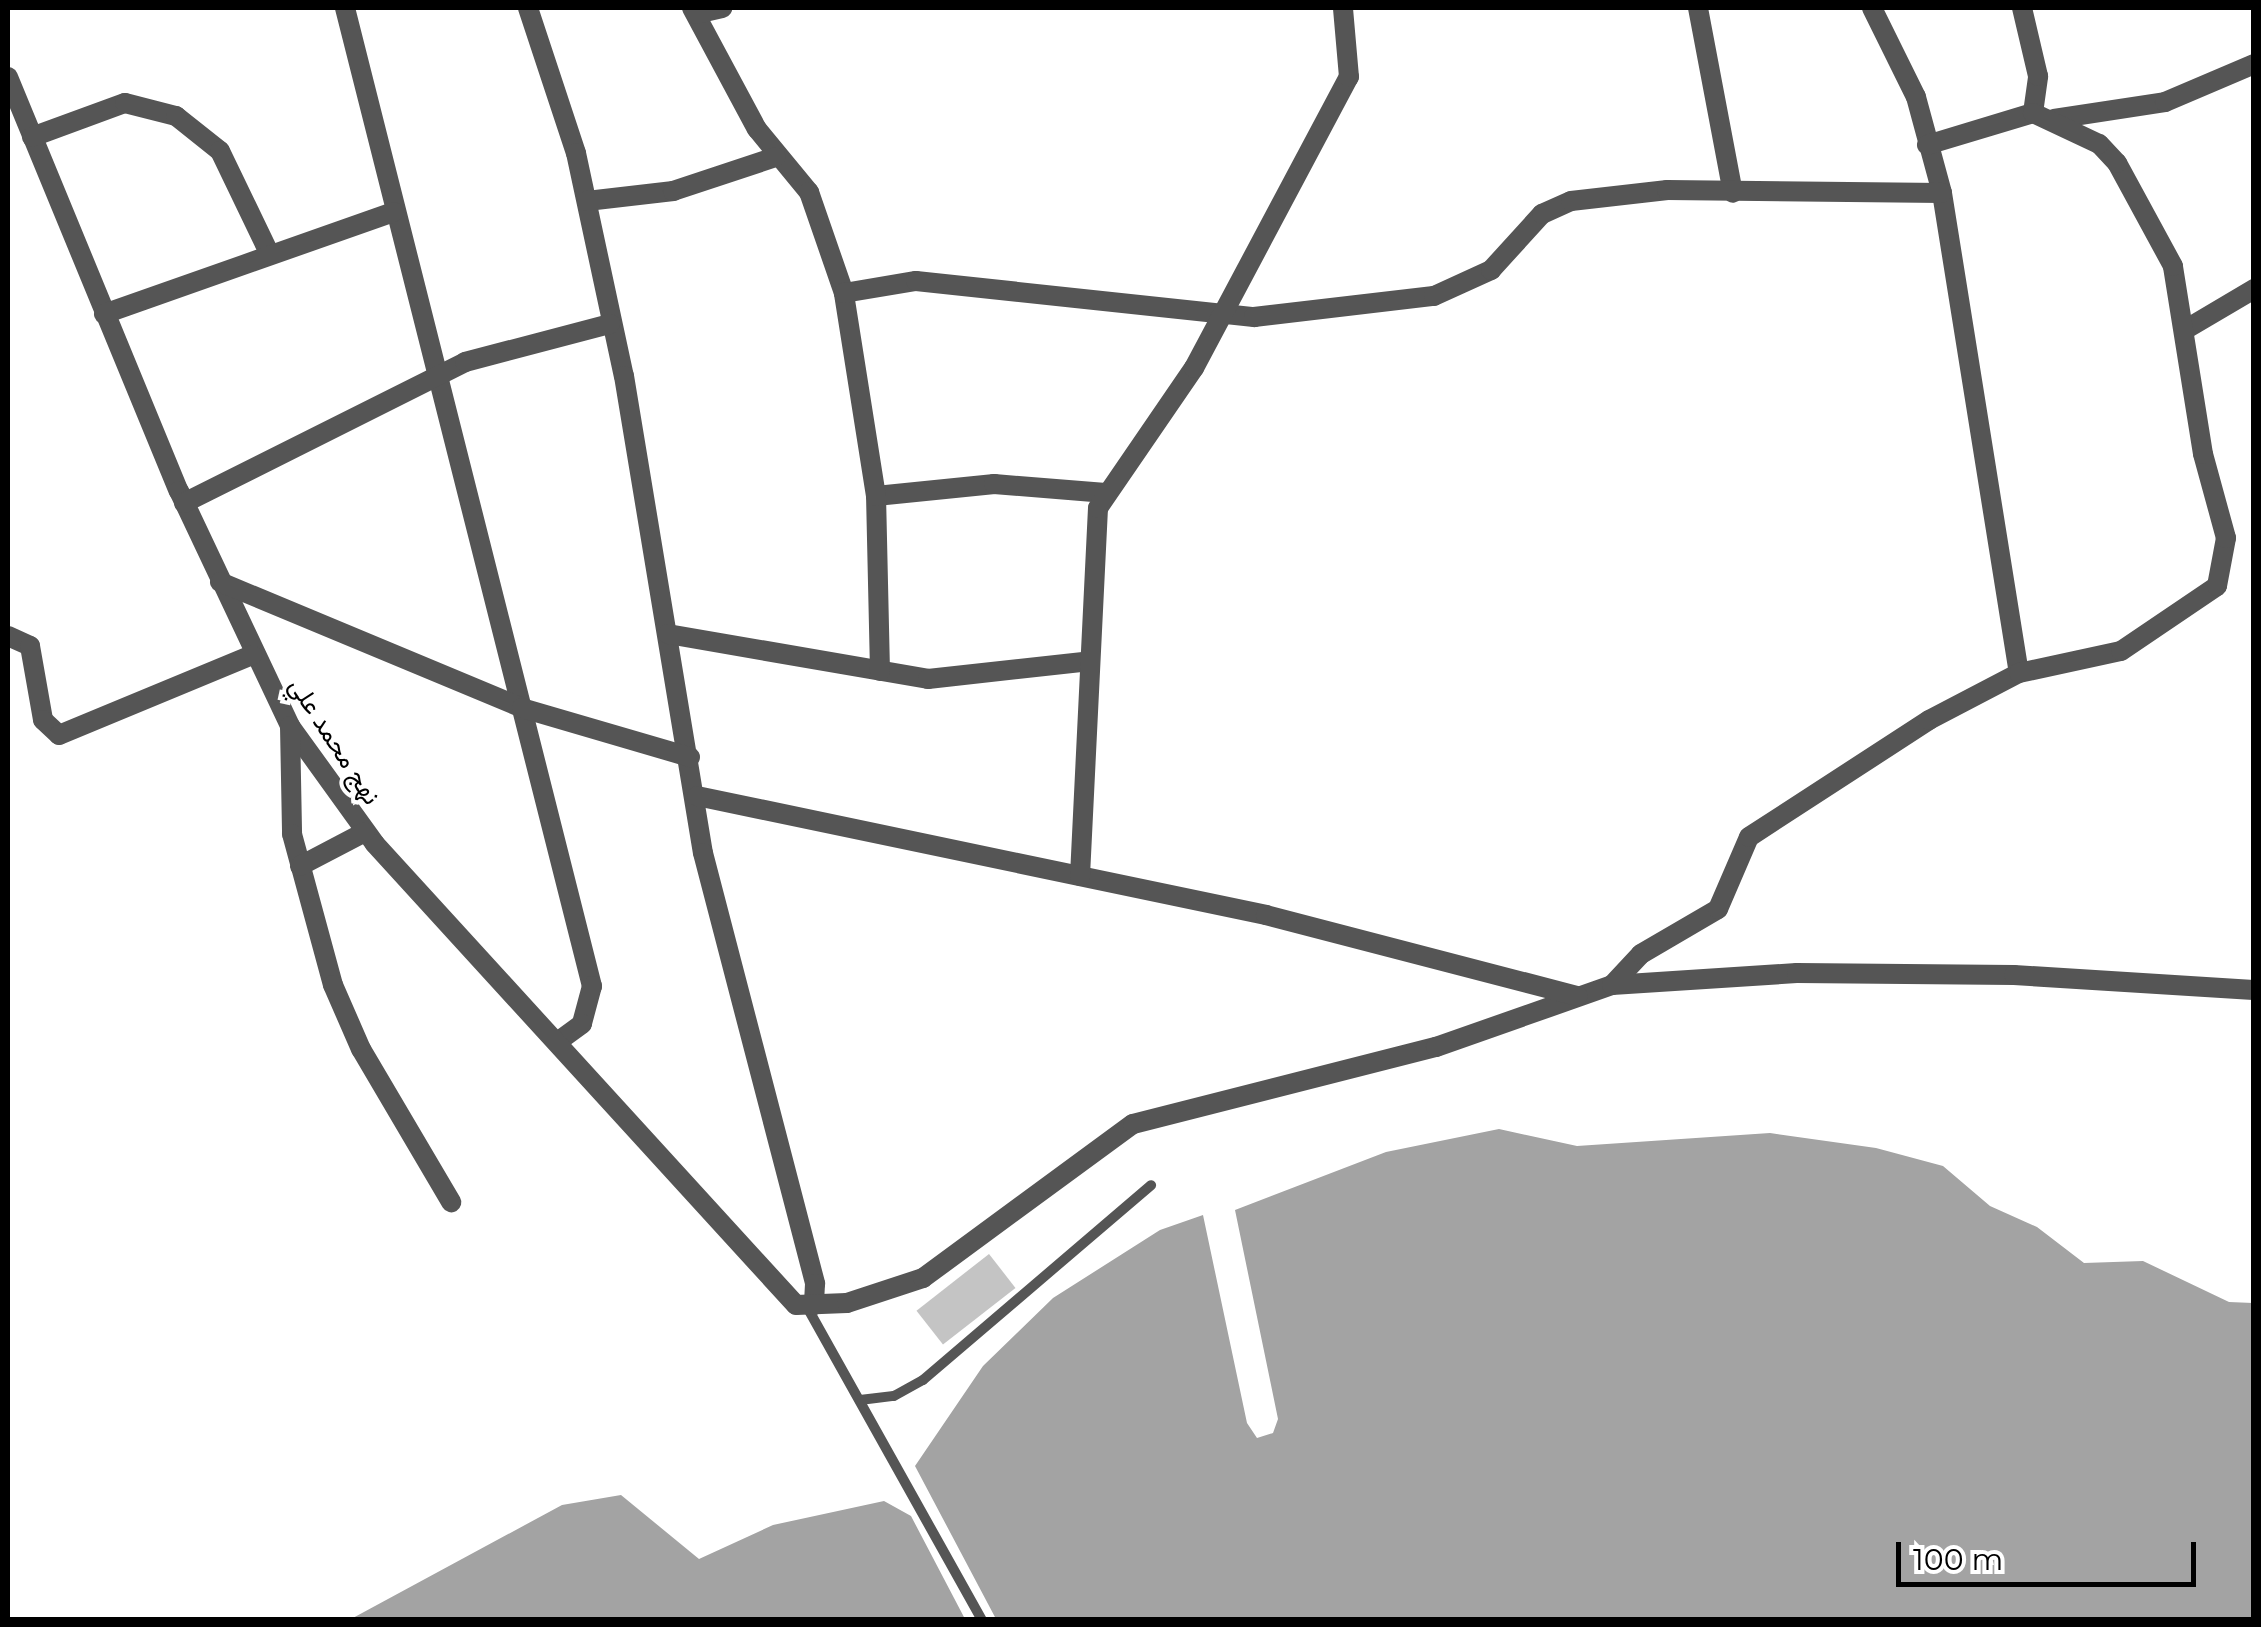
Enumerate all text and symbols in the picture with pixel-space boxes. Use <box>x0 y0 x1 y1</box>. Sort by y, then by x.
street label: نهج محمد علي <box>283 672 387 810</box>
scale bar <box>1901 1522 2201 1584</box>
text: 100 m <box>1913 1541 2003 1578</box>

